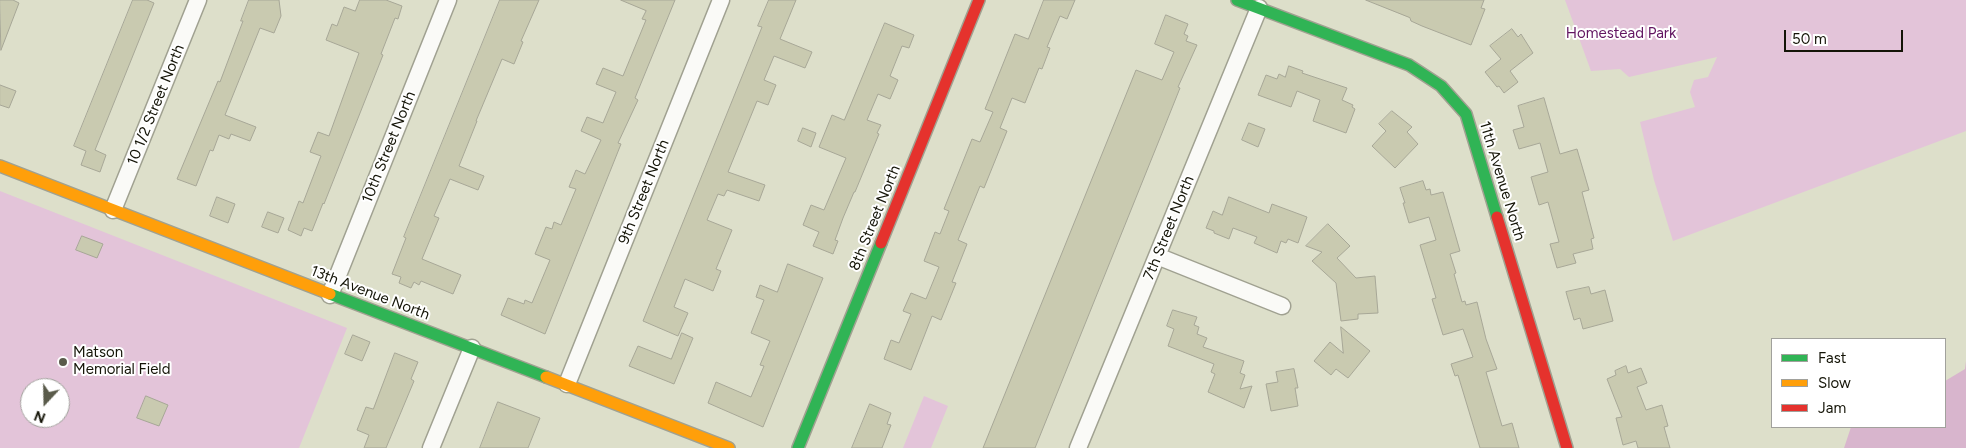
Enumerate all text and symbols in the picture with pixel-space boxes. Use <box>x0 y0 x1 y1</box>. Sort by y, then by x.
scale bar <box>1786 20 1905 52</box>
park label: Homestead Park <box>1566 25 1676 43</box>
text: 50 m <box>1792 30 1827 48</box>
street label: 10 1/2 Street North <box>124 42 188 168</box>
street label: 10th Street North <box>358 89 420 205</box>
street label: 11th Avenue North <box>1475 119 1529 243</box>
street label: 9th Street North <box>615 137 673 247</box>
street label: 8th Street North <box>846 163 904 273</box>
street label: 7th Street North <box>1140 173 1198 283</box>
street label: 13th Avenue North <box>308 262 432 324</box>
legend <box>1771 338 1946 428</box>
place label: Matson Memorial Field <box>73 344 170 379</box>
text: Fast <box>1818 349 1846 367</box>
marker: Matson Memorial Field <box>57 356 69 368</box>
text: Slow <box>1818 374 1851 392</box>
north arrow <box>20 378 70 428</box>
text: Jam <box>1818 399 1846 417</box>
text: N <box>32 407 48 426</box>

